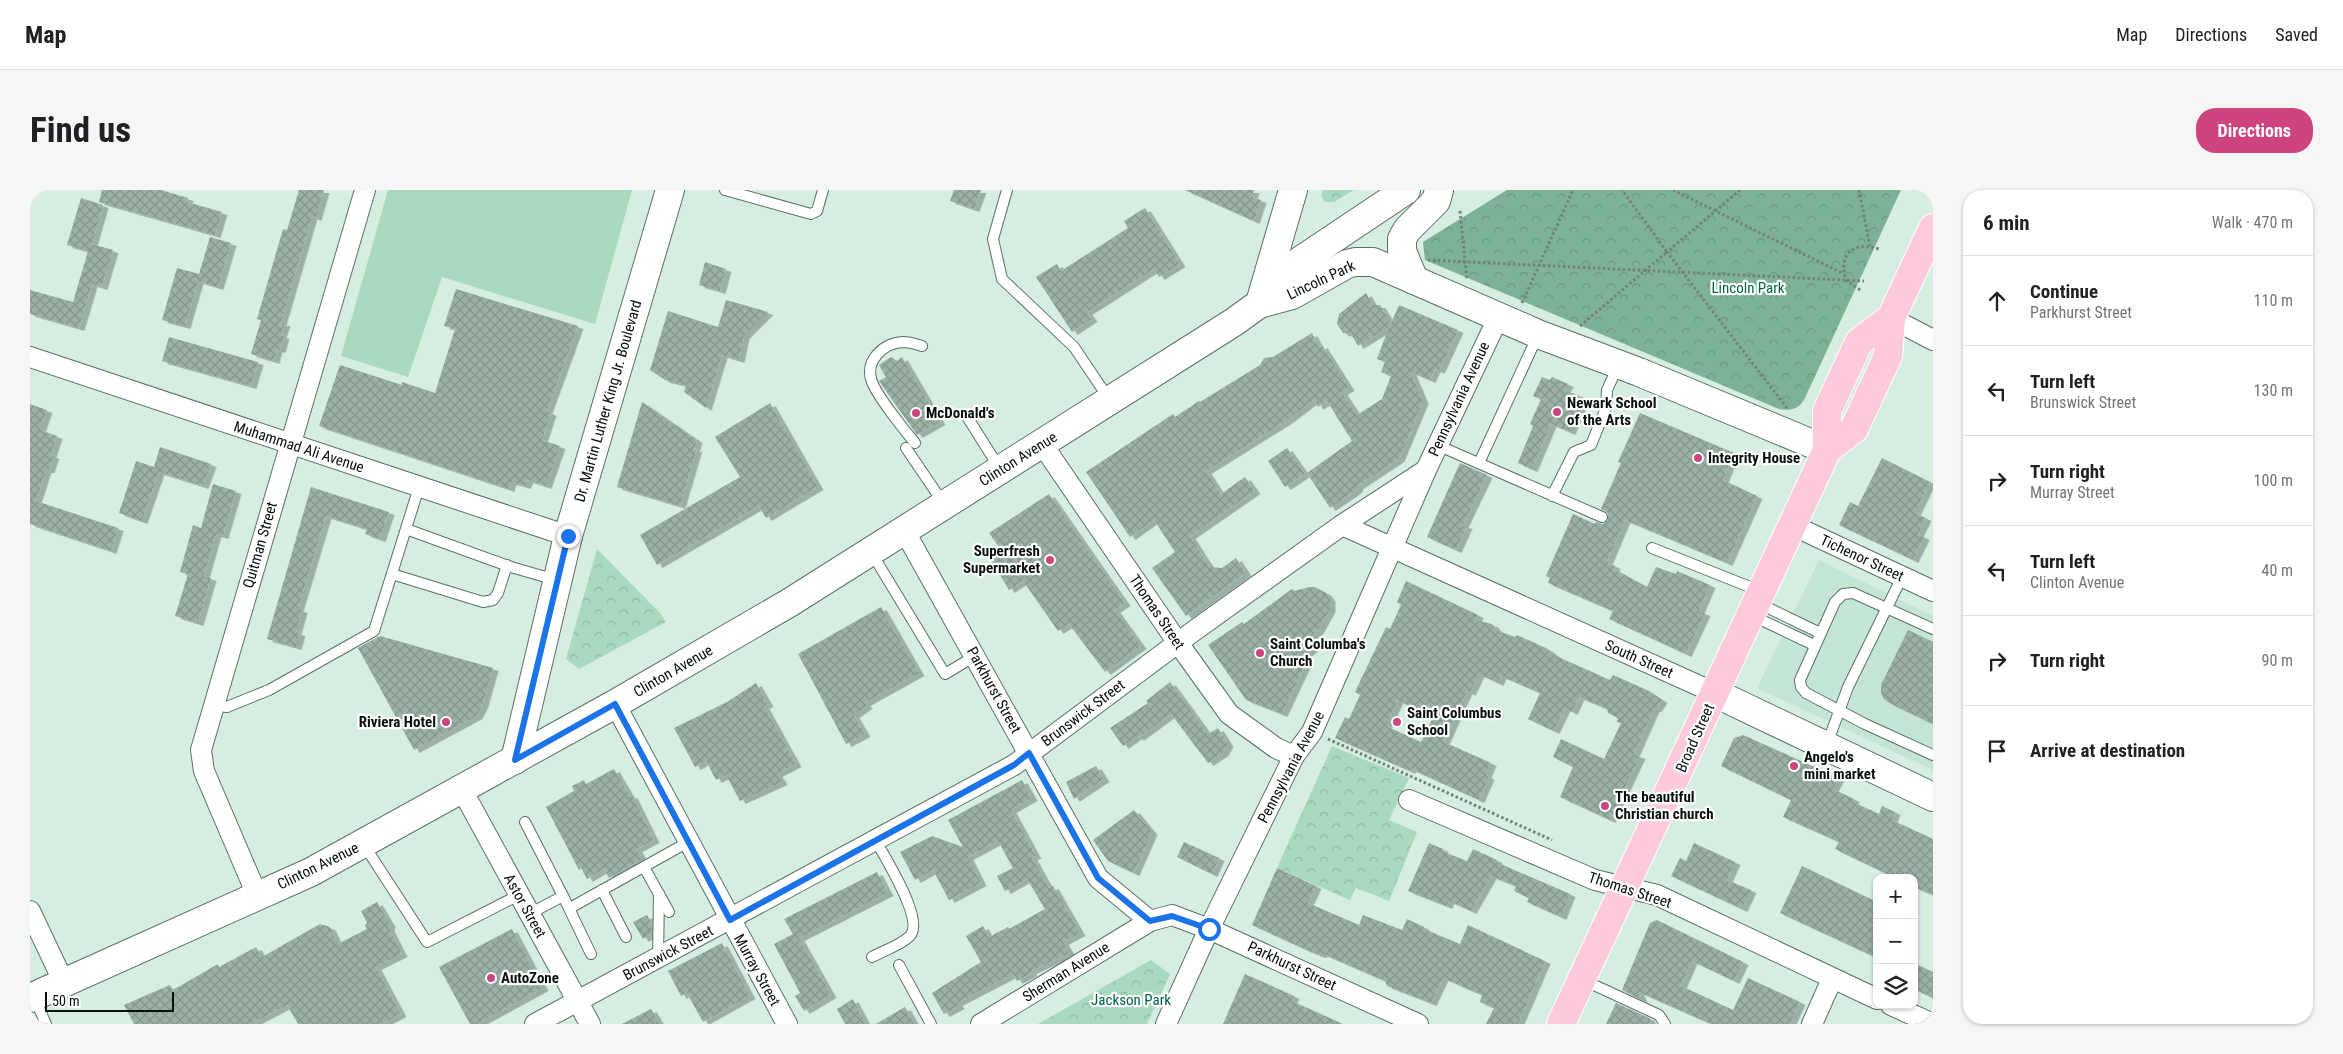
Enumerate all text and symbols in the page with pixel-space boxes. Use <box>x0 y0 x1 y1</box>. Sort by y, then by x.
text: Map <box>25 21 66 49</box>
text: Map <box>2116 24 2147 45</box>
text: Directions <box>2175 24 2247 45</box>
text: Saved <box>2275 24 2318 45</box>
button: Directions <box>2196 108 2313 153</box>
text: Find us <box>30 110 131 151</box>
text: 6 min <box>1983 211 2030 235</box>
text: Walk · 470 m <box>2212 213 2293 232</box>
street label: Lincoln Park <box>1284 256 1358 304</box>
park label: Lincoln Park <box>1711 279 1785 297</box>
text: Continue <box>2030 280 2098 303</box>
icon: ahead <box>1983 287 2011 315</box>
text: 110 m <box>2254 291 2293 310</box>
street label: Dr. Martin Luther King Jr. Boulevard <box>571 298 645 504</box>
text: Parkhurst Street <box>2030 303 2132 322</box>
street label: Pennsylvania Avenue <box>1425 339 1493 459</box>
text: Turn left <box>2030 370 2095 393</box>
icon: left <box>1983 377 2011 405</box>
text: 130 m <box>2254 381 2293 400</box>
text: Brunswick Street <box>2030 393 2136 412</box>
place label: Newark School of the Arts <box>1567 394 1657 429</box>
place label: McDonald's <box>926 404 995 422</box>
marker: Newark School of the Arts <box>1551 406 1563 418</box>
marker: McDonald's <box>910 407 922 419</box>
street label: Muhammad Ali Avenue <box>232 417 366 477</box>
street label: Clinton Avenue <box>976 428 1060 490</box>
place label: Integrity House <box>1708 449 1800 467</box>
marker: Integrity House <box>1692 452 1704 464</box>
text: Turn right <box>2030 460 2105 483</box>
icon: right <box>1983 467 2011 495</box>
text: 100 m <box>2254 471 2293 490</box>
text: Murray Street <box>2030 483 2115 502</box>
street label: Quitman Street <box>239 500 281 590</box>
route end <box>557 525 580 548</box>
street label: Tichenor Street <box>1817 531 1907 585</box>
place label: Superfresh Supermarket <box>963 542 1040 577</box>
text: Turn left <box>2030 550 2095 573</box>
marker: Superfresh Supermarket <box>1044 554 1056 566</box>
icon: left <box>1983 557 2011 585</box>
text: 40 m <box>2261 561 2293 580</box>
street label: Thomas Street <box>1125 571 1189 653</box>
text: Clinton Avenue <box>2030 573 2124 592</box>
place label: Saint Columba's Church <box>1270 635 1366 670</box>
street label: South Street <box>1602 636 1676 682</box>
street label: Clinton Avenue <box>630 641 716 701</box>
street label: Parkhurst Street <box>963 644 1025 736</box>
marker: Saint Columba's Church <box>1254 647 1266 659</box>
icon: right <box>1983 647 2011 675</box>
text: Turn right <box>2030 649 2105 672</box>
text: 90 m <box>2261 651 2293 670</box>
street label: Brunswick Street <box>1038 676 1128 750</box>
street label: Broad Street <box>1672 701 1718 775</box>
place label: Saint Columbus School <box>1407 704 1501 739</box>
street label: Pennsylvania Avenue <box>1254 708 1328 826</box>
place label: Riviera Hotel <box>359 713 436 731</box>
marker: Riviera Hotel <box>440 716 452 728</box>
marker: Saint Columbus School <box>1391 716 1403 728</box>
icon: arrive <box>1983 737 2011 765</box>
text: Arrive at destination <box>2030 739 2185 762</box>
place label: Angelo's mini market <box>1804 748 1876 783</box>
marker: Angelo's mini market <box>1788 760 1800 772</box>
place label: The beautiful Christian church <box>1615 788 1714 823</box>
marker: The beautiful Christian church <box>1599 800 1611 812</box>
street label: Clinton Avenue <box>274 839 362 893</box>
street label: Thomas Street <box>1586 868 1674 912</box>
street label: Astor Street <box>500 871 550 941</box>
map controls <box>1873 874 1918 1009</box>
button: + <box>1873 874 1918 919</box>
route start <box>1198 918 1221 941</box>
button: − <box>1873 919 1918 964</box>
street label: Brunswick Street <box>620 922 716 984</box>
street label: Murray Street <box>730 931 784 1009</box>
street label: Sherman Avenue <box>1019 938 1113 1006</box>
street label: Parkhurst Street <box>1245 938 1339 994</box>
button: layers <box>1873 964 1918 1009</box>
place label: AutoZone <box>501 969 559 987</box>
marker: AutoZone <box>485 972 497 984</box>
scale bar <box>45 989 174 1012</box>
park label: Jackson Park <box>1091 991 1171 1009</box>
text: 50 m <box>52 993 80 1009</box>

